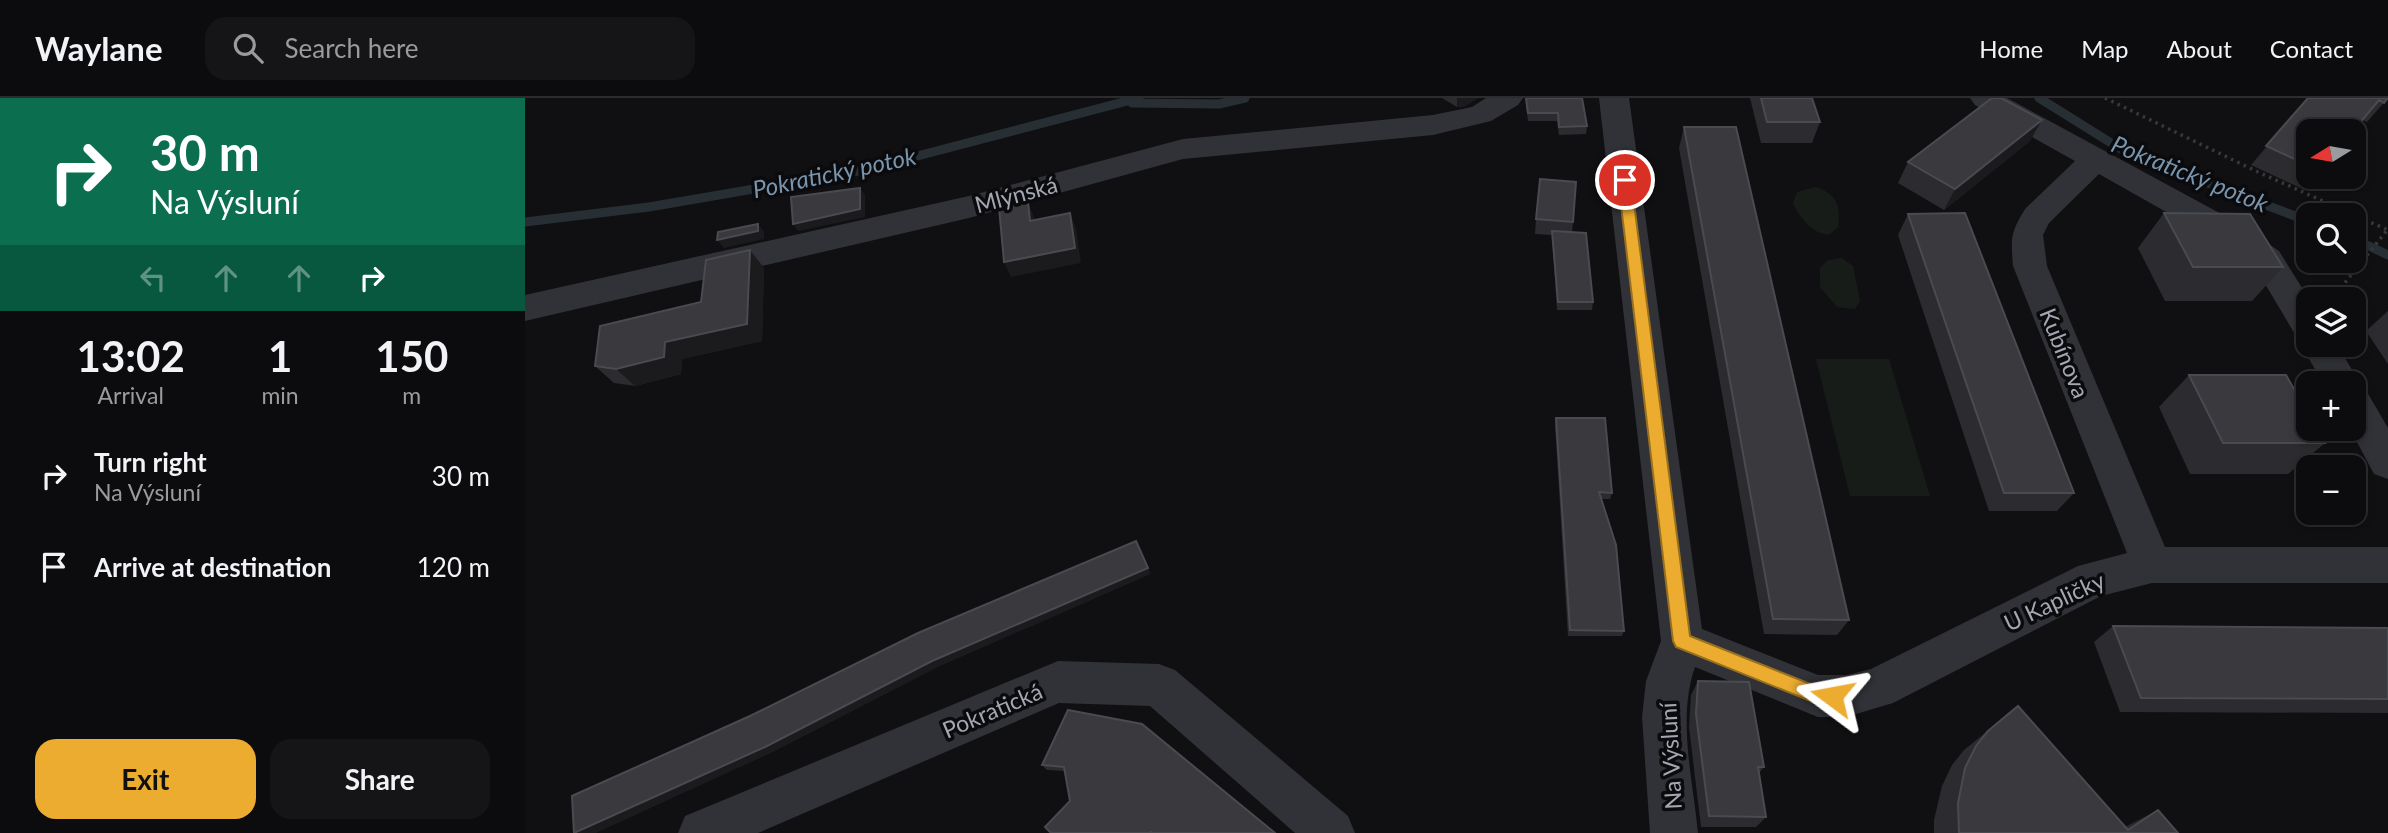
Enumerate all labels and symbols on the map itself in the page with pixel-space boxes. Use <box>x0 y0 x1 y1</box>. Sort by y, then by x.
north arrow <box>2296 119 2366 189</box>
water label: Pokratický potok <box>2108 128 2273 218</box>
water label: Pokratický potok <box>750 140 919 203</box>
pin <box>1595 150 1655 210</box>
street label: Mlýnská <box>972 170 1060 218</box>
street label: Kubínova <box>2034 304 2096 402</box>
street label: U Kapličky <box>1999 565 2109 636</box>
position arrow <box>1795 659 1869 733</box>
street label: Pokratická <box>938 676 1046 744</box>
street label: Na Výsluní <box>1653 700 1687 810</box>

